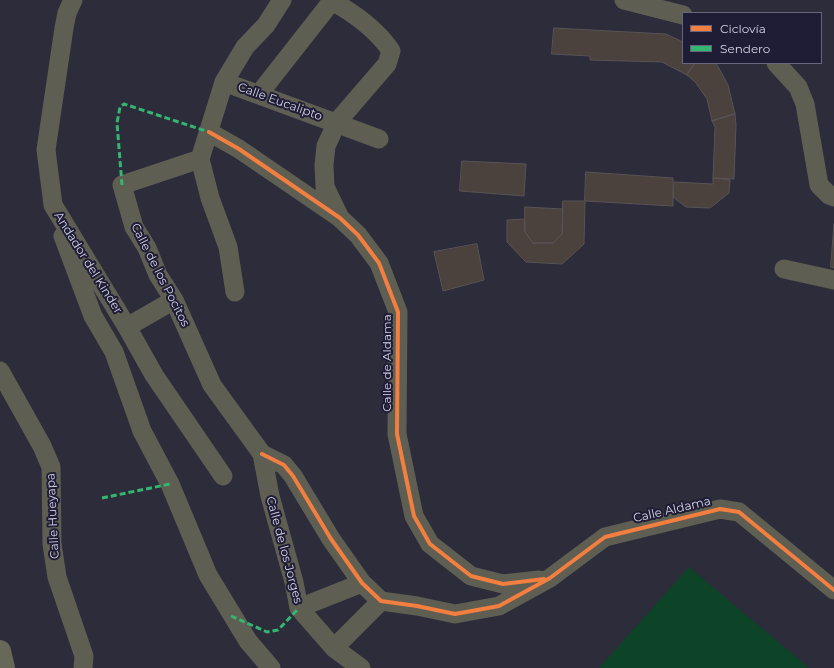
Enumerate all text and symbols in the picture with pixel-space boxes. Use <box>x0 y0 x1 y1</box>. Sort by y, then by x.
legend <box>682 12 822 64</box>
text: Ciclovía <box>720 21 766 36</box>
text: Sendero <box>720 41 770 56</box>
street label: Calle Eucalipto <box>236 80 324 124</box>
street label: Andador del Kinder <box>51 209 125 317</box>
street label: Calle de los Pocitos <box>128 221 192 329</box>
street label: Calle de Aldama <box>380 314 394 412</box>
street label: Calle Hueyapa <box>44 473 62 559</box>
street label: Calle Aldama <box>632 494 712 526</box>
street label: Calle de los Jorges <box>263 495 305 605</box>

